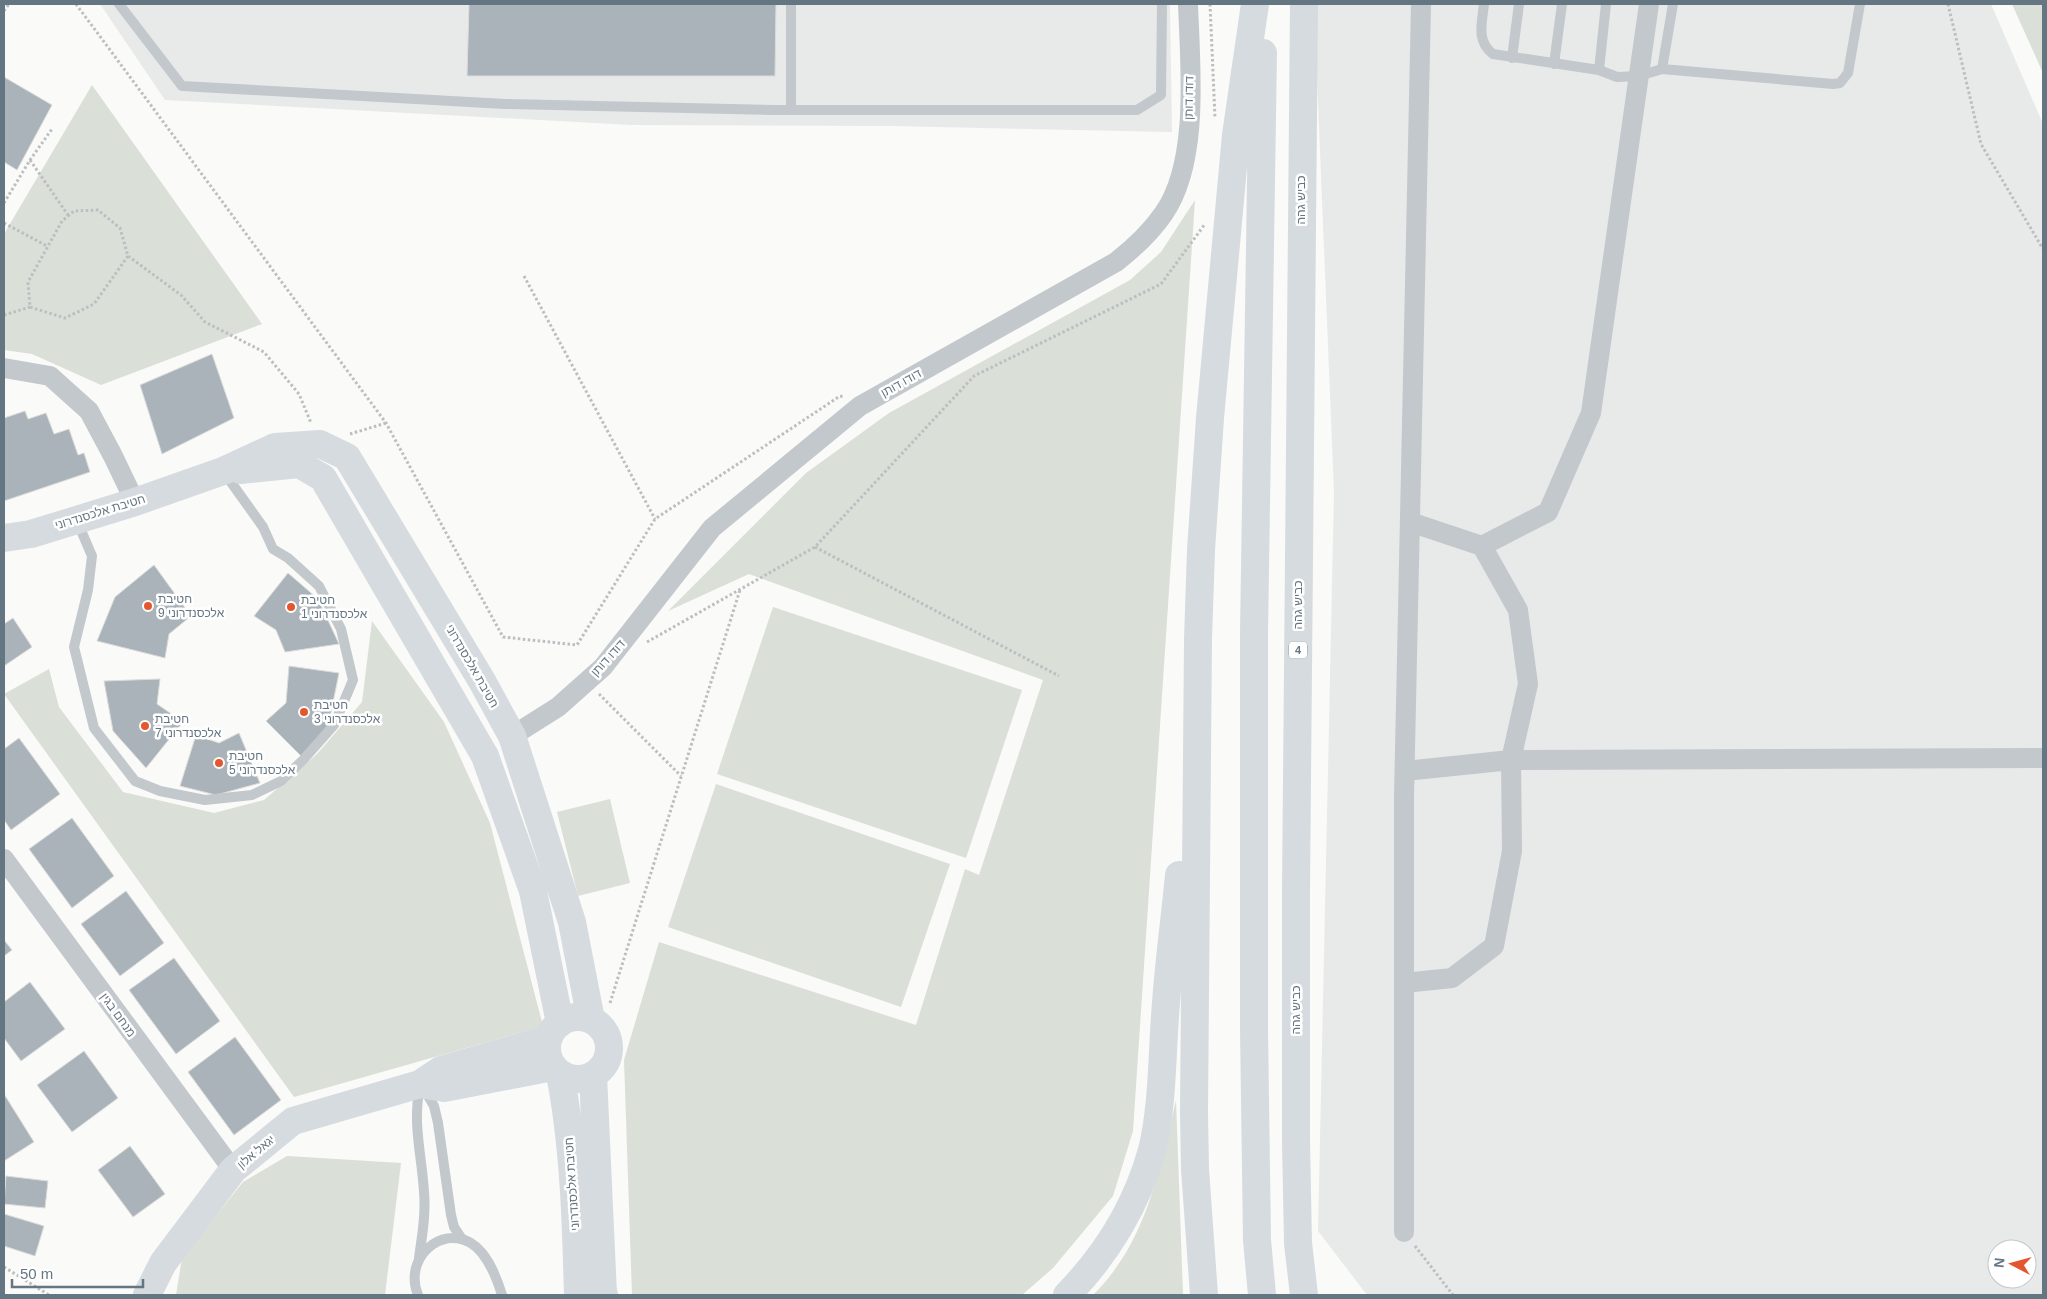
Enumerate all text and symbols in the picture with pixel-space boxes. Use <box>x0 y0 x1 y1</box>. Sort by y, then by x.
street label: דודו דותן <box>1182 76 1196 120</box>
street label: כביש גהה <box>1294 176 1308 224</box>
street label: דודו דותן <box>878 366 924 400</box>
street label: חטיבת אלכסנדרוני <box>53 492 147 532</box>
street label: כביש גהה <box>1291 581 1305 629</box>
place label: חטיבת אלכסנדרוני 9 <box>158 592 225 620</box>
place label: חטיבת אלכסנדרוני 1 <box>301 593 368 621</box>
marker: חטיבת אלכסנדרוני 9 <box>142 600 154 612</box>
marker: חטיבת אלכסנדרוני 1 <box>285 601 297 613</box>
street label: חטיבת אלכסנדרוני <box>443 622 501 710</box>
street label: דודו דותן <box>588 637 628 679</box>
road number: 4 <box>1289 642 1307 658</box>
place label: חטיבת אלכסנדרוני 3 <box>314 698 381 726</box>
marker: חטיבת אלכסנדרוני 3 <box>298 706 310 718</box>
place label: חטיבת אלכסנדרוני 7 <box>155 712 222 740</box>
marker: חטיבת אלכסנדרוני 7 <box>139 720 151 732</box>
place label: חטיבת אלכסנדרוני 5 <box>229 749 296 777</box>
marker: חטיבת אלכסנדרוני 5 <box>213 757 225 769</box>
street label: כביש גהה <box>1289 986 1303 1034</box>
street label: מנחם בגין <box>97 990 139 1040</box>
street label: יגאל אלון <box>234 1132 278 1172</box>
street label: חטיבת אלכסנדרוני <box>562 1137 582 1231</box>
north arrow <box>1987 1239 2037 1289</box>
scale bar <box>12 1256 144 1288</box>
text: N <box>1991 1257 2008 1269</box>
text: 50 m <box>20 1265 53 1282</box>

